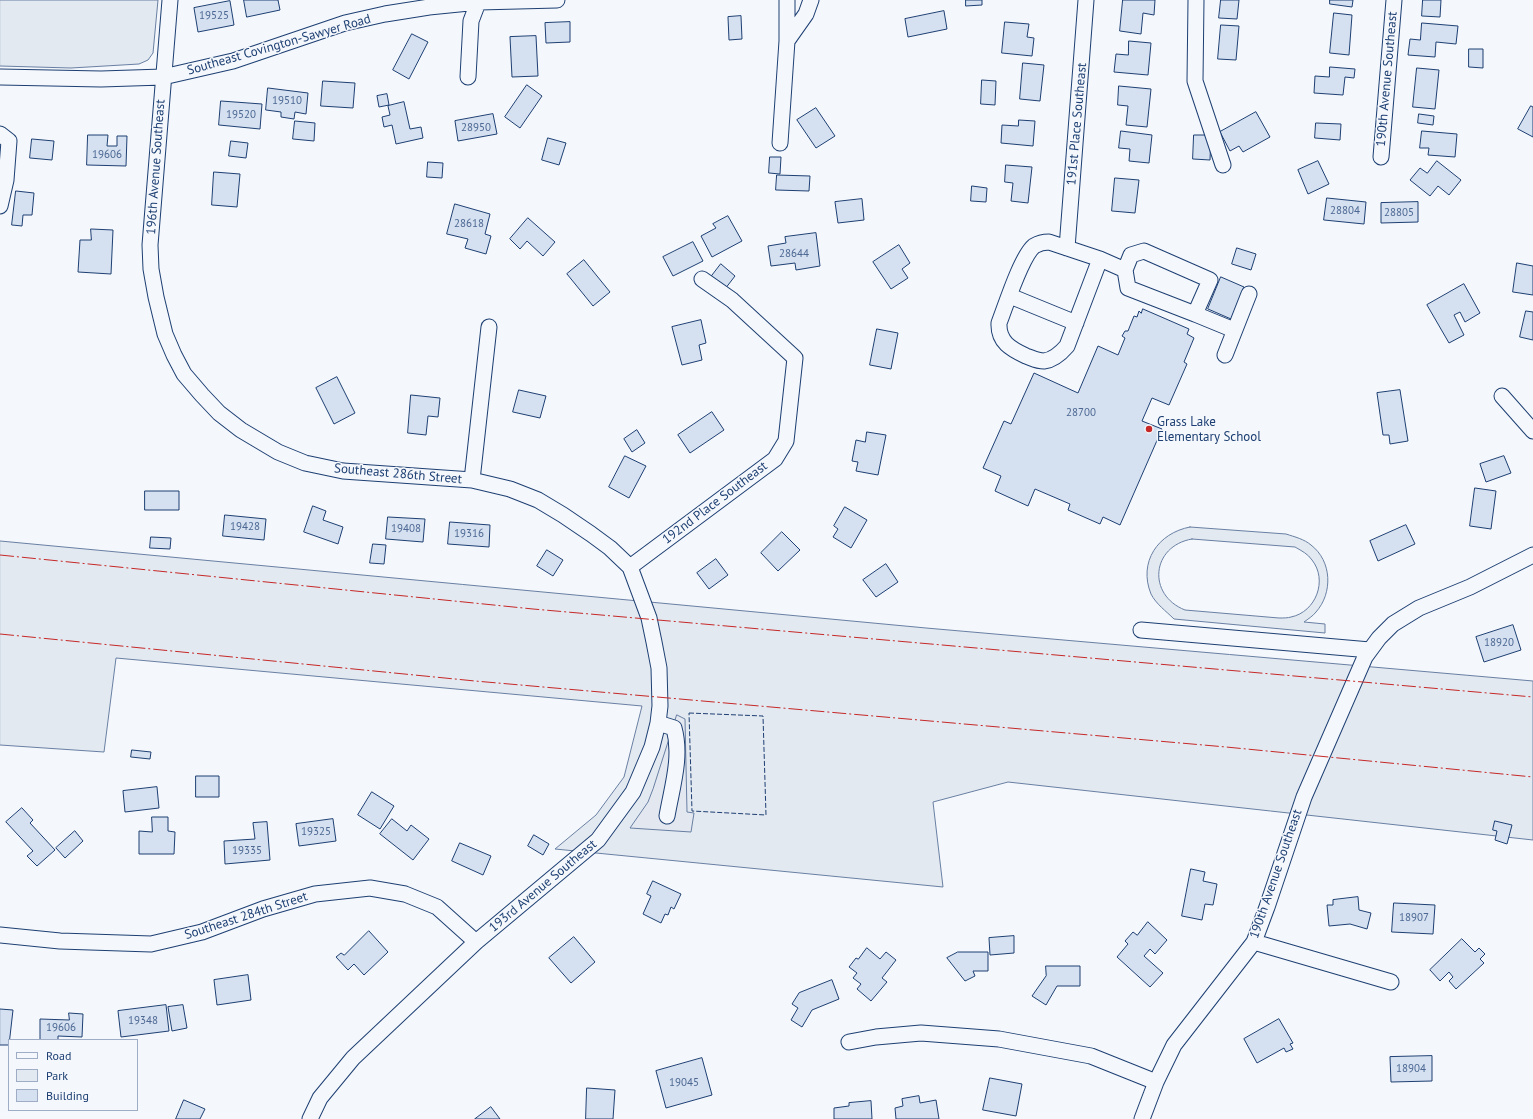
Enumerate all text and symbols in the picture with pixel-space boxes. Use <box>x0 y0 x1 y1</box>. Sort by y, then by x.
house number: 19525 <box>199 9 229 23</box>
street label: Southeast Covington-Sawyer Road <box>185 11 373 79</box>
street label: 190th Avenue Southeast <box>1373 11 1401 147</box>
street label: 191st Place Southeast <box>1064 62 1090 186</box>
house number: 19510 <box>272 94 302 108</box>
street label: 196th Avenue Southeast <box>143 99 169 235</box>
house number: 19520 <box>226 108 256 122</box>
house number: 28950 <box>461 121 491 135</box>
house number: 19606 <box>92 148 122 162</box>
house number: 28804 <box>1330 204 1360 218</box>
house number: 28805 <box>1384 206 1414 220</box>
house number: 28618 <box>454 217 484 231</box>
house number: 28644 <box>779 247 809 261</box>
house number: 28700 <box>1066 406 1096 420</box>
place label: Grass Lake Elementary School <box>1157 414 1261 445</box>
marker: Grass Lake Elementary School <box>1144 424 1154 434</box>
street label: 192nd Place Southeast <box>659 458 771 548</box>
street label: Southeast 286th Street <box>333 461 463 487</box>
house number: 19428 <box>230 520 260 534</box>
house number: 19408 <box>391 522 421 536</box>
house number: 19316 <box>454 527 484 541</box>
house number: 18920 <box>1484 636 1514 650</box>
street label: 190th Avenue Southeast <box>1247 807 1305 941</box>
house number: 19325 <box>301 825 331 839</box>
street label: 193rd Avenue Southeast <box>486 836 600 936</box>
house number: 19335 <box>232 844 262 858</box>
street label: Southeast 284th Street <box>183 889 309 943</box>
house number: 18907 <box>1399 911 1429 925</box>
house number: 19348 <box>128 1014 158 1028</box>
house number: 19606 <box>46 1021 76 1035</box>
legend <box>8 1039 138 1111</box>
text: Road <box>46 1048 71 1063</box>
house number: 18904 <box>1396 1062 1426 1076</box>
text: Park <box>46 1068 68 1083</box>
house number: 19045 <box>669 1076 699 1090</box>
text: Building <box>46 1088 89 1103</box>

